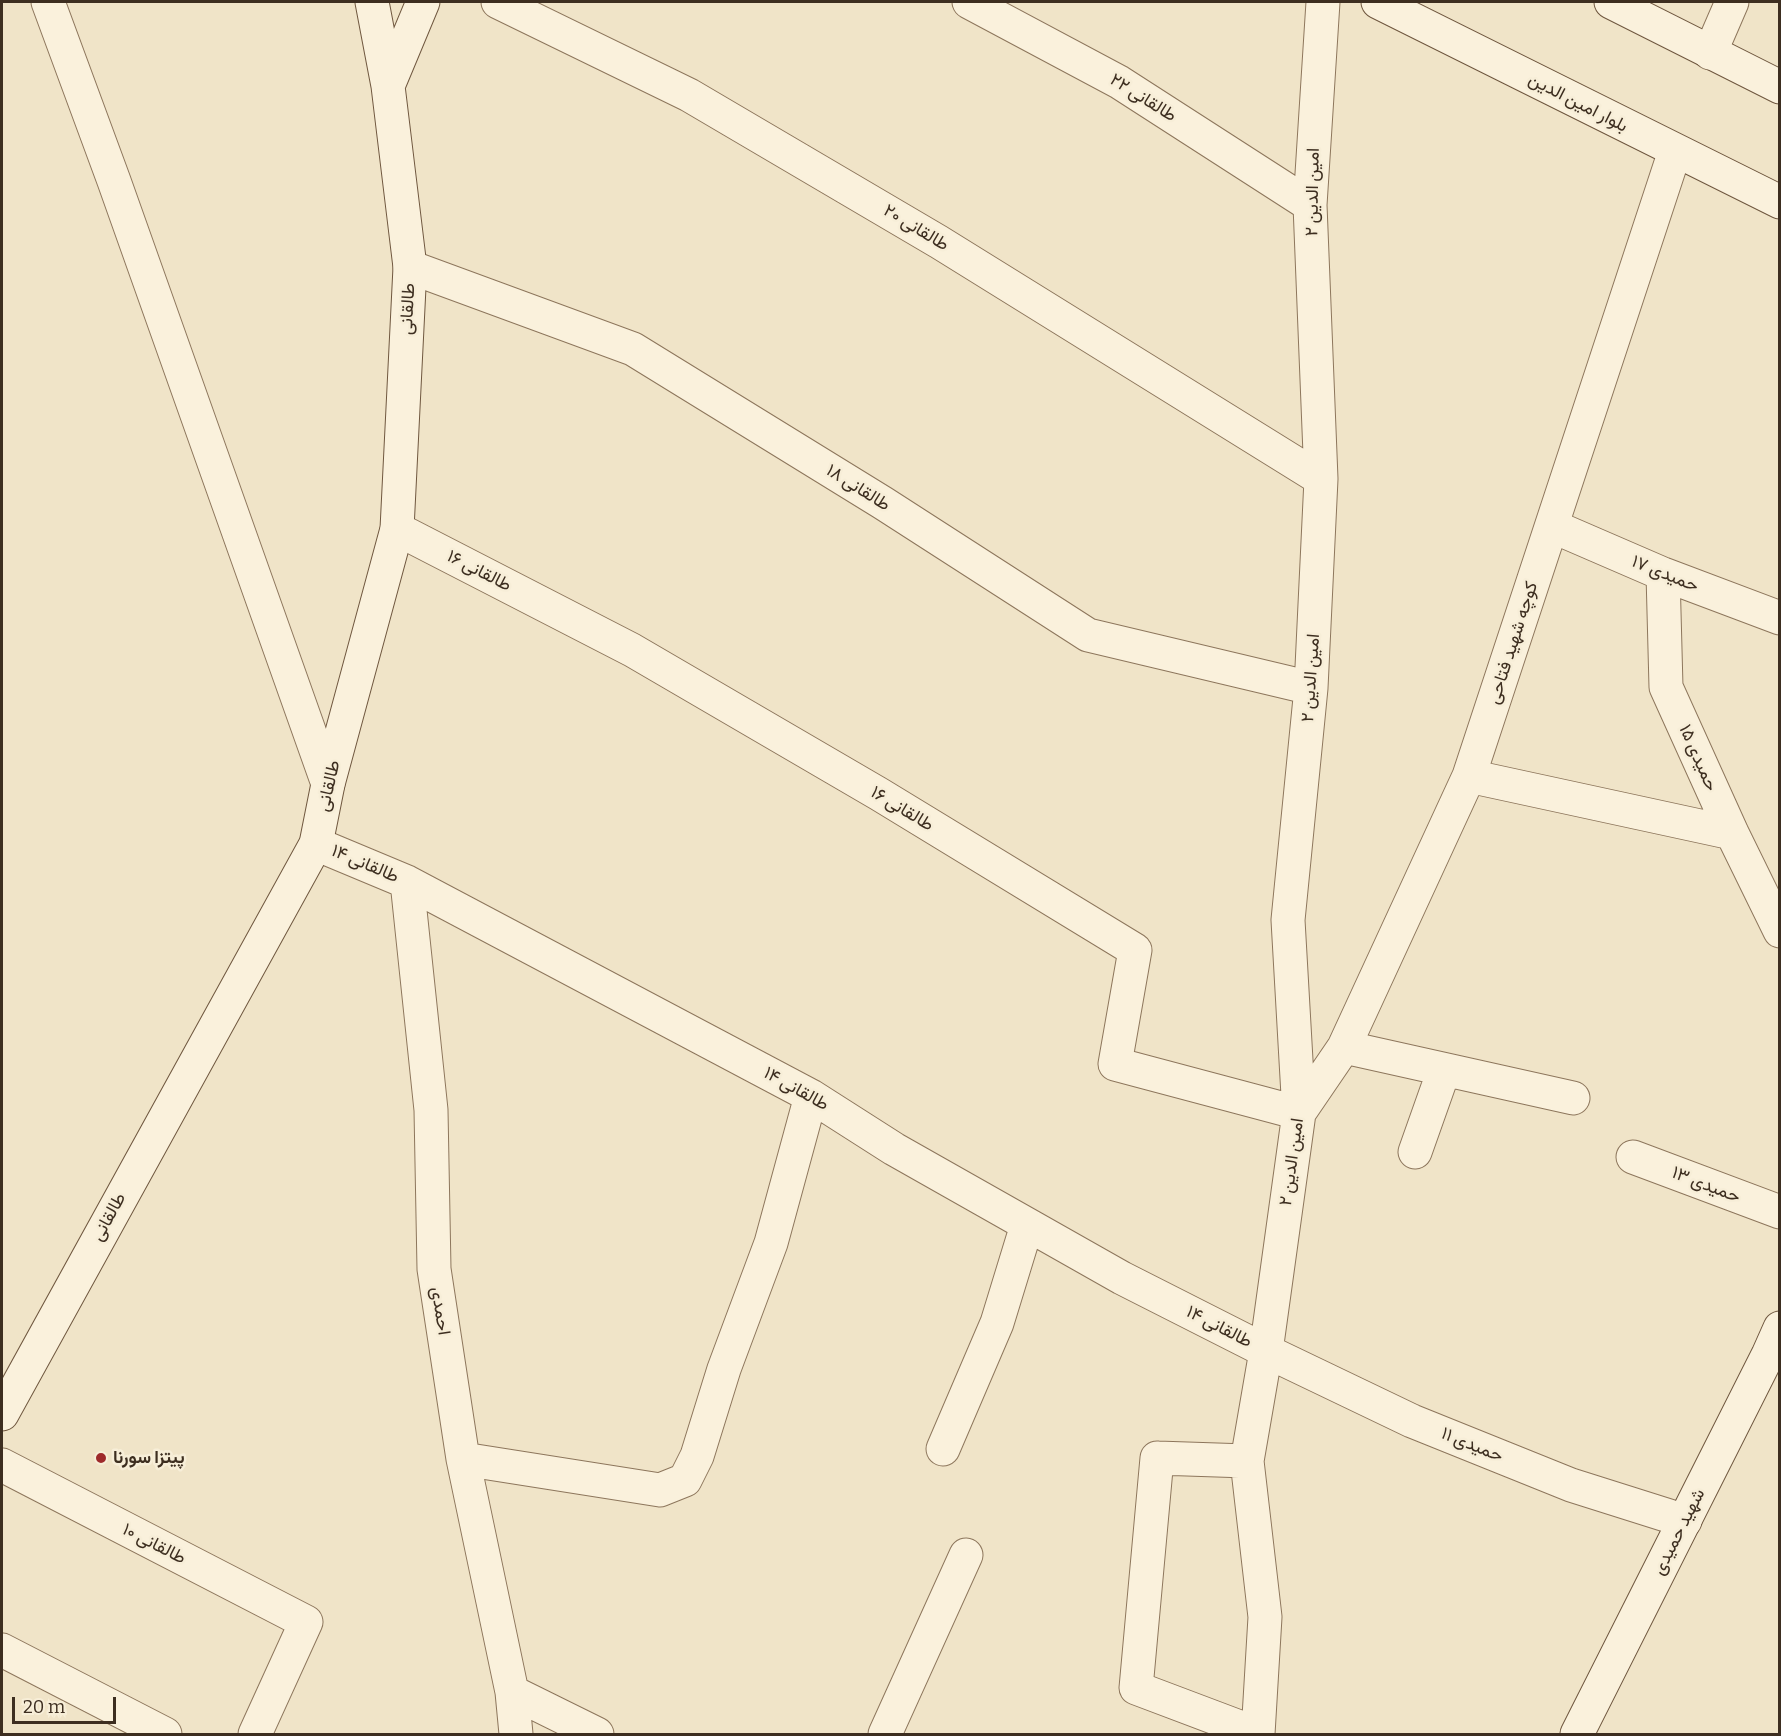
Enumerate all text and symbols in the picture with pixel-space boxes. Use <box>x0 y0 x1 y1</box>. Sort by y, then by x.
street label: طالقانی ۲۲ <box>1106 69 1180 127</box>
street label: بلوار امین الدین <box>1525 69 1631 137</box>
street label: امین الدین ۲ <box>1301 147 1325 237</box>
street label: طالقانی ۲۰ <box>879 200 953 256</box>
street label: طالقانی <box>396 282 420 336</box>
street label: طالقانی ۱۸ <box>822 460 894 516</box>
street label: طالقانی ۱۶ <box>443 546 515 596</box>
street label: حمیدی ۱۷ <box>1628 551 1702 597</box>
street label: کوچه شهید فتاحی <box>1483 579 1543 707</box>
street label: امین الدین ۲ <box>1297 633 1325 723</box>
street label: حمیدی ۱۵ <box>1674 721 1722 795</box>
street label: طالقانی <box>313 758 345 814</box>
street label: طالقانی ۱۶ <box>867 782 937 836</box>
street label: طالقانی ۱۴ <box>328 840 402 888</box>
street label: طالقانی ۱۴ <box>760 1062 832 1116</box>
street label: امین الدین ۲ <box>1275 1117 1309 1207</box>
street label: حمیدی ۱۳ <box>1669 1162 1743 1208</box>
street label: طالقانی <box>87 1189 131 1245</box>
street label: احمدی <box>426 1285 454 1337</box>
street label: طالقانی ۱۴ <box>1182 1301 1256 1353</box>
street label: حمیدی ۱۱ <box>1438 1423 1506 1467</box>
place label: پیتزا سورنا <box>113 1447 185 1469</box>
marker: پیتزا سورنا <box>94 1451 108 1465</box>
street label: شهید حمیدی <box>1648 1485 1710 1579</box>
street label: طالقانی ۱۰ <box>119 1519 189 1569</box>
scale bar <box>15 1685 118 1723</box>
text: 20 m <box>23 1696 65 1718</box>

